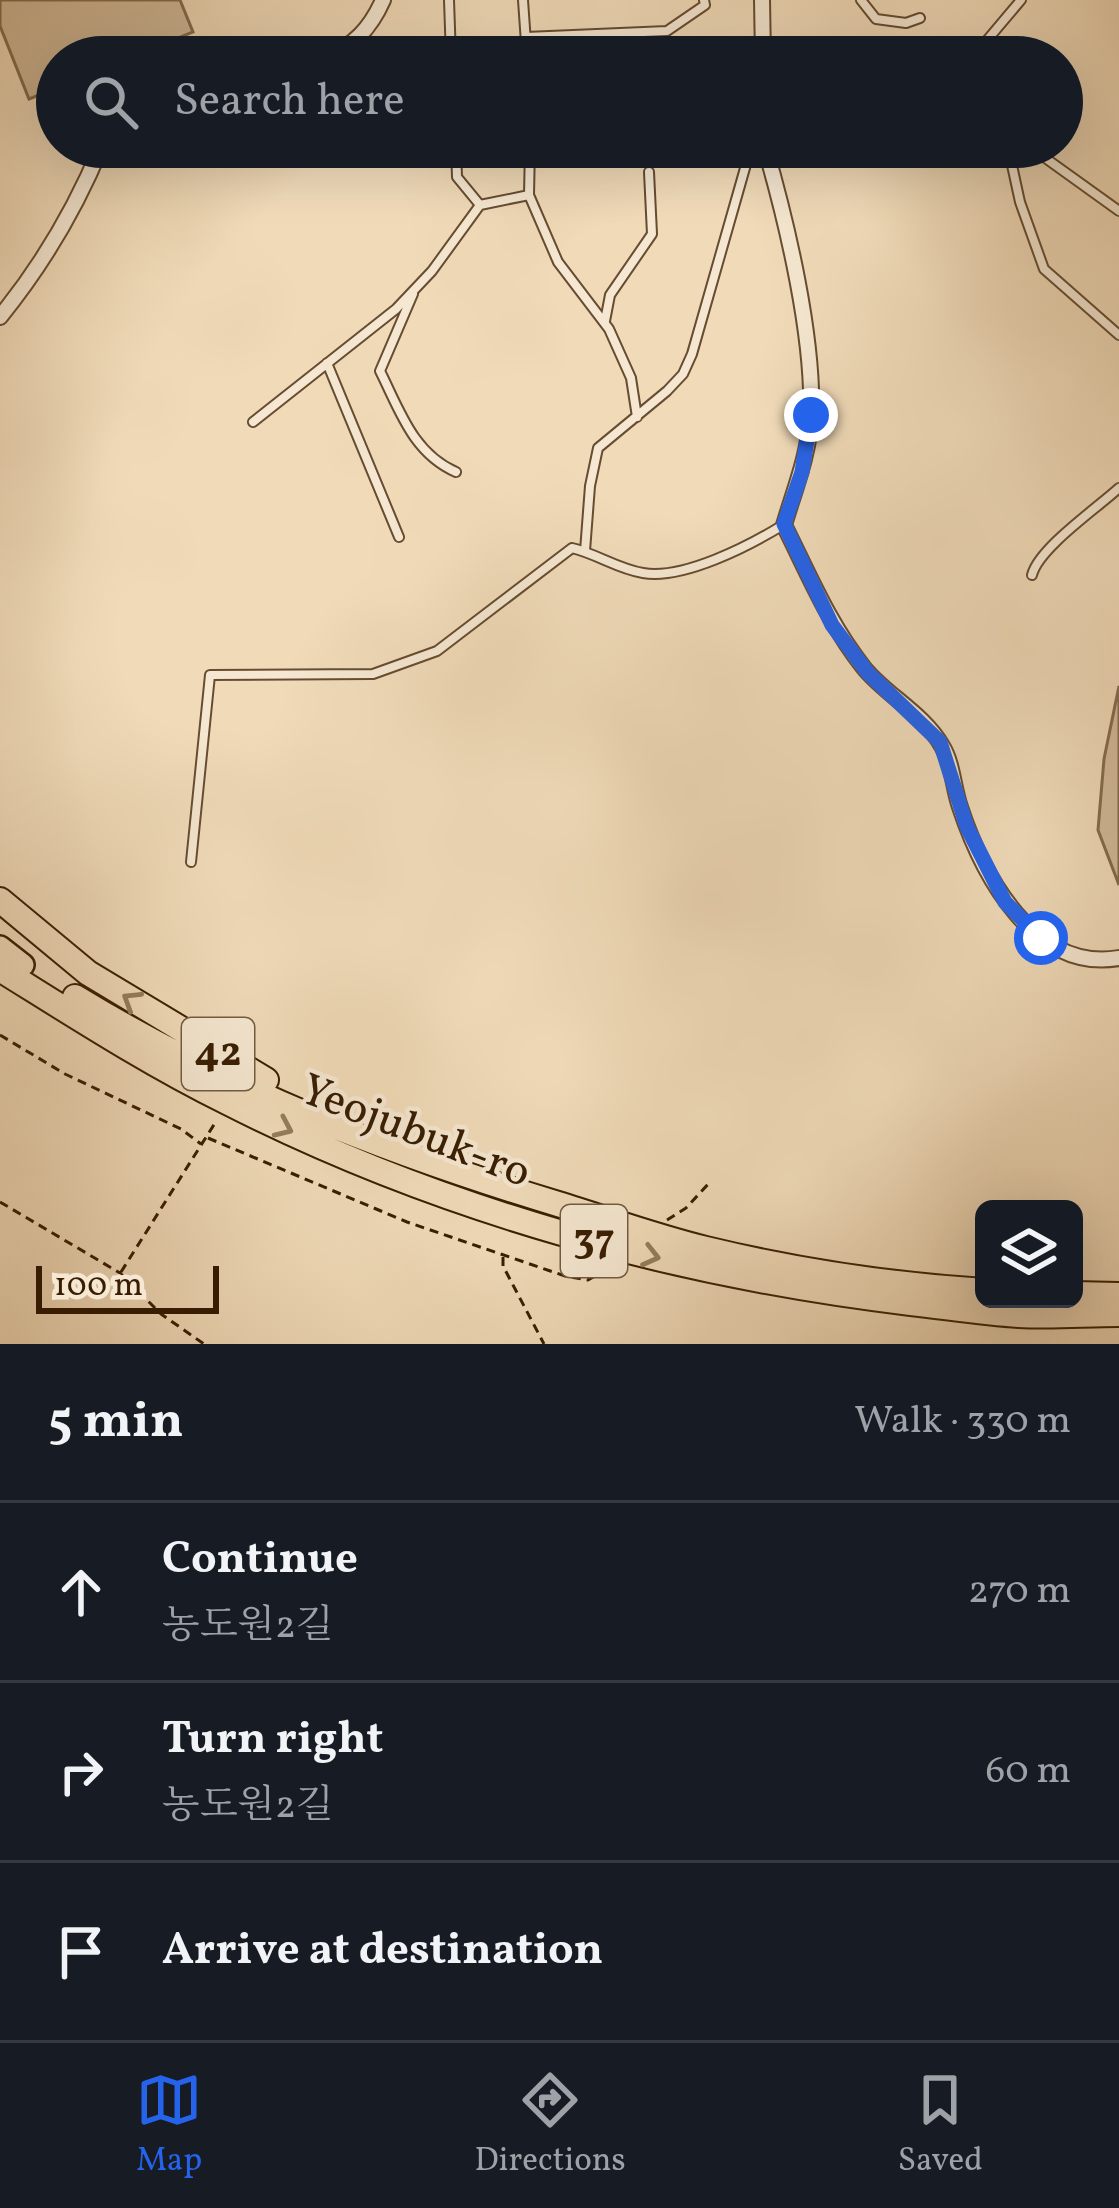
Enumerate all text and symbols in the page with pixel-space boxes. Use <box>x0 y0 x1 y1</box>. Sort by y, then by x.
search box <box>36 36 1083 168</box>
icon: search <box>78 69 144 135</box>
text: Search here <box>174 71 405 134</box>
route end <box>784 388 838 442</box>
route start <box>1014 911 1068 965</box>
one-way arrow <box>122 992 144 1014</box>
road number: 42 <box>182 1018 254 1090</box>
street label: Yeojubuk-ro <box>291 1060 539 1206</box>
one-way arrow <box>271 1114 293 1137</box>
map controls <box>975 1200 1083 1308</box>
button: layers <box>975 1200 1083 1308</box>
road number: 37 <box>561 1205 627 1277</box>
one-way arrow <box>640 1242 661 1267</box>
scale bar <box>36 1260 219 1313</box>
text: 100 m <box>54 1264 143 1310</box>
text: 5 min <box>48 1387 184 1458</box>
text: Walk · 330 m <box>854 1395 1071 1449</box>
text: Continue <box>162 1529 358 1592</box>
icon: ahead <box>48 1559 114 1625</box>
text: 270 m <box>968 1565 1071 1619</box>
text: 농도원2길 <box>162 1600 334 1654</box>
text: Turn right <box>162 1709 383 1772</box>
icon: right <box>48 1739 114 1805</box>
text: 60 m <box>986 1745 1071 1799</box>
text: 농도원2길 <box>162 1780 334 1834</box>
icon: arrive <box>48 1919 114 1985</box>
text: Arrive at destination <box>162 1920 603 1983</box>
tab: Map <box>136 2067 202 2185</box>
tab: Directions <box>474 2067 626 2185</box>
tab: Saved <box>898 2067 983 2185</box>

